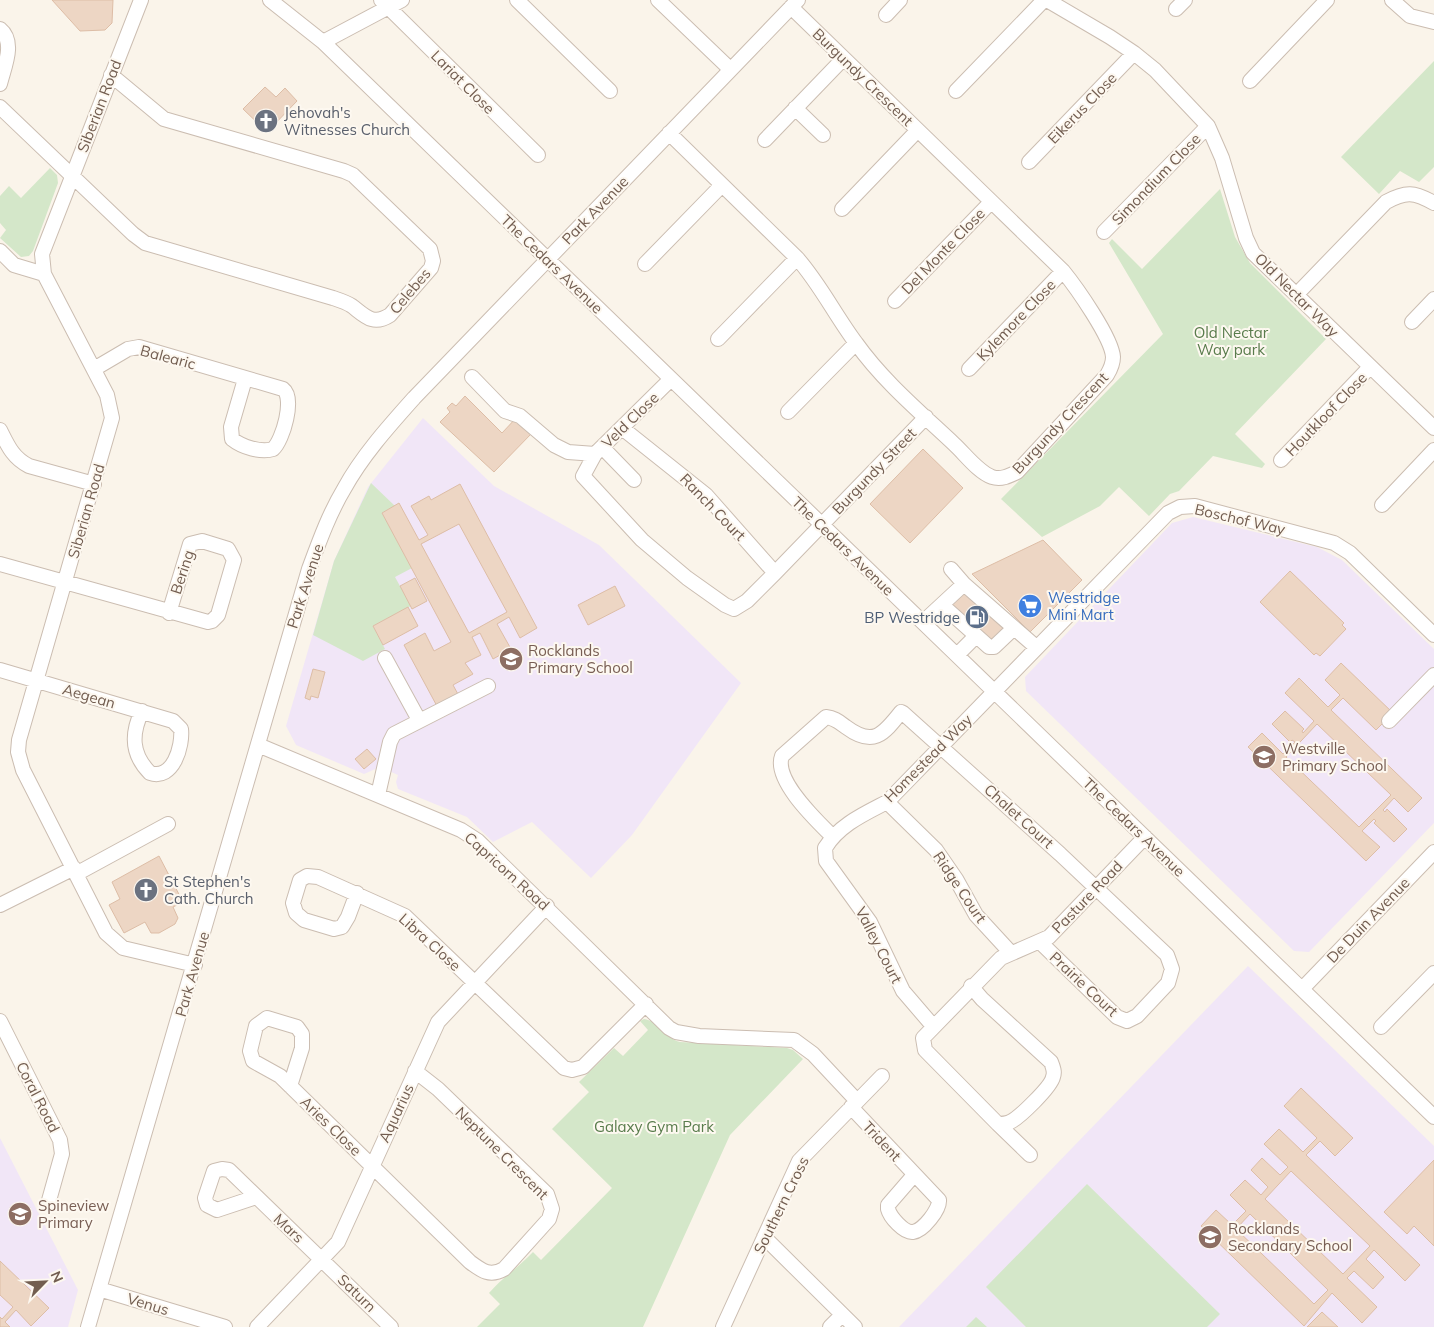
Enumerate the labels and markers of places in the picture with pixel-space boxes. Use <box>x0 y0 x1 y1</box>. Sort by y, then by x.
place label: Jehovah's Witnesses Church <box>284 103 410 139</box>
church icon: Jehovah's Witnesses Church <box>253 108 279 134</box>
place label: Westridge Mini Mart <box>1048 588 1120 624</box>
supermarket icon: Westridge Mini Mart <box>1017 593 1043 619</box>
fuel station icon: BP Westridge <box>964 604 990 630</box>
place label: BP Westridge <box>864 608 960 627</box>
place label: Rocklands Primary School <box>528 641 633 677</box>
school or university icon: Rocklands Primary School <box>498 646 524 672</box>
place label: Westville Primary School <box>1282 739 1387 775</box>
school or university icon: Westville Primary School <box>1251 744 1277 770</box>
place label: St Stephen's Cath. Church <box>164 872 254 908</box>
church icon: St Stephen's Cath. Church <box>133 877 159 903</box>
place label: Spineview Primary <box>38 1196 109 1232</box>
school or university icon: Spineview Primary <box>7 1201 33 1227</box>
place label: Rocklands Secondary School <box>1228 1219 1352 1255</box>
school or university icon: Rocklands Secondary School <box>1197 1224 1223 1250</box>

